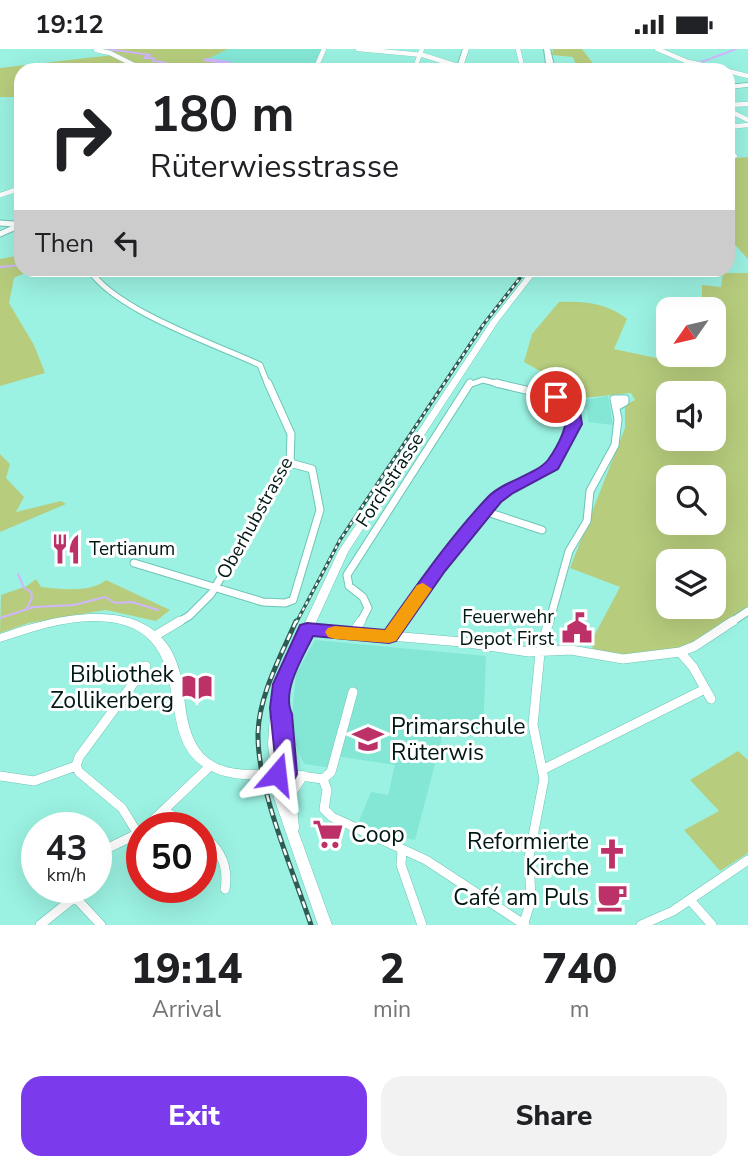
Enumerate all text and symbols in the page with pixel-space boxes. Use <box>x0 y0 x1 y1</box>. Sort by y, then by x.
text: 19:12 <box>35 7 104 42</box>
text: 180 m <box>150 81 294 148</box>
icon: right <box>35 91 126 182</box>
text: Rüterwiesstrasse <box>150 145 399 188</box>
icon: left <box>108 224 146 262</box>
text: Then <box>35 226 94 261</box>
north arrow <box>656 297 726 367</box>
map controls <box>656 297 726 619</box>
pin <box>526 367 586 427</box>
icon: arrive <box>537 378 575 416</box>
button: sound <box>656 381 726 451</box>
street label: Forchstrasse <box>350 428 430 532</box>
street label: Oberhubstrasse <box>211 452 299 584</box>
button: search <box>656 465 726 535</box>
restaurant icon: Tertianum <box>49 532 83 566</box>
place label: Tertianum <box>89 536 175 562</box>
button: layers <box>656 549 726 619</box>
place label: Feuerwehr Depot First <box>459 604 554 652</box>
public building icon: Feuerwehr Depot First <box>560 611 594 645</box>
place label: Bibliothek Zollikerberg <box>50 659 174 716</box>
library icon: Bibliothek Zollikerberg <box>180 670 214 704</box>
place label: Primarschule Rüterwis <box>391 711 526 768</box>
school or university icon: Primarschule Rüterwis <box>351 722 385 756</box>
position arrow <box>240 737 314 811</box>
speed limit sign: 50 <box>126 812 217 903</box>
supermarket icon: Coop <box>311 817 345 851</box>
place label: Coop <box>351 819 405 850</box>
text: 43 <box>45 825 88 872</box>
place label: Reformierte Kirche <box>467 826 589 883</box>
church icon: Reformierte Kirche <box>595 837 629 871</box>
text: km/h <box>47 863 86 887</box>
cafe icon: Café am Puls <box>595 880 629 914</box>
place label: Café am Puls <box>453 882 589 913</box>
text: 19:14 <box>131 941 242 998</box>
text: 2 <box>379 941 405 998</box>
text: 740 <box>542 941 617 998</box>
text: Arrival <box>152 994 221 1025</box>
text: min <box>373 994 411 1025</box>
text: m <box>570 994 589 1025</box>
button: Exit <box>21 1076 367 1156</box>
button: Share <box>381 1076 727 1156</box>

